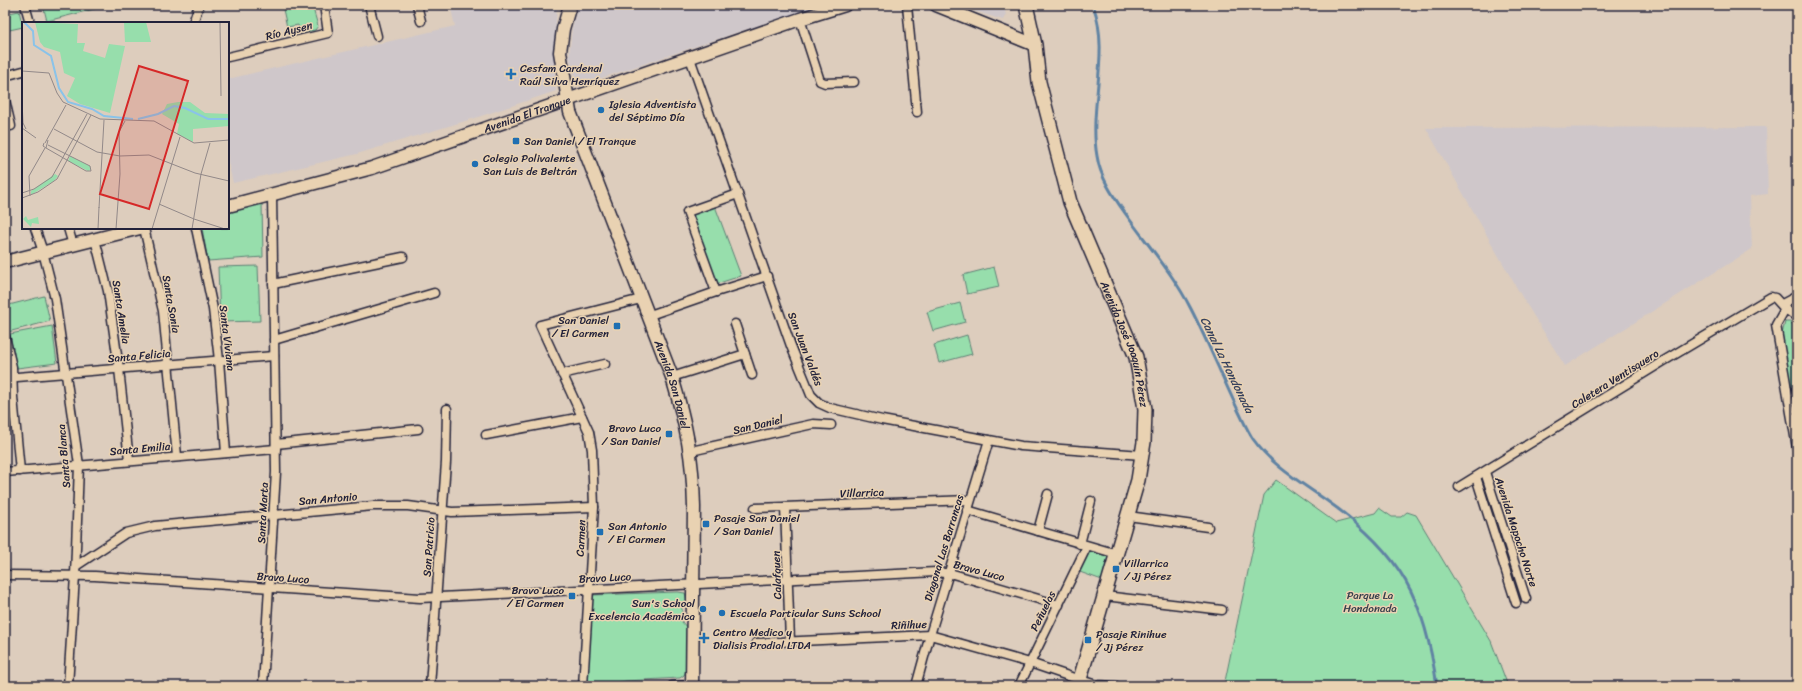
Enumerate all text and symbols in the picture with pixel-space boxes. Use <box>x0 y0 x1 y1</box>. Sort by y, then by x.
street label: Río Aysen <box>264 16 314 46</box>
inset map <box>22 22 229 229</box>
place label: Cesfam Cardenal Raúl Silva Henríquez <box>520 59 620 91</box>
marker: Cesfam Cardenal Raúl Silva Henríquez <box>505 68 517 80</box>
street label: Avenida El Tranque <box>480 90 574 138</box>
place label: Iglesia Adventista del Séptimo Día <box>608 95 697 127</box>
marker: Iglesia Adventista del Séptimo Día <box>596 105 606 115</box>
place label: San Daniel / El Tranque <box>524 132 637 151</box>
marker: San Daniel / El Tranque <box>511 136 521 146</box>
place label: Colegio Polivalente San Luis de Beltrán <box>483 149 577 181</box>
marker: Colegio Polivalente San Luis de Beltrán <box>470 159 480 169</box>
street label: Santa Sonia <box>157 274 186 335</box>
street label: Avenida José Joaquín Pérez <box>1095 277 1154 409</box>
street label: Santa Amelia <box>107 279 135 346</box>
street label: Santa Viviana <box>214 304 241 373</box>
street label: San Juan Valdés <box>782 309 828 390</box>
place label: San Daniel / El Carmen <box>552 311 610 343</box>
water label: Canal La Hondonada <box>1194 313 1260 418</box>
marker: San Daniel / El Carmen <box>612 321 622 331</box>
street label: Avenida San Daniel <box>649 336 695 431</box>
street label: Santa Felicia <box>107 344 172 368</box>
street label: Caletera Ventisquero <box>1567 344 1663 414</box>
street label: San Daniel <box>731 410 786 440</box>
place label: Bravo Luco / San Daniel <box>602 419 662 451</box>
street label: Santa Blanca <box>52 423 76 489</box>
marker: Bravo Luco / San Daniel <box>664 429 674 439</box>
street label: Santa Emilia <box>109 437 172 461</box>
street label: Avenida Mapocho Norte <box>1489 474 1543 590</box>
street label: Santa Marta <box>252 481 274 544</box>
street label: Villarrica <box>839 483 885 503</box>
street label: San Antonio <box>298 487 359 511</box>
street label: Diagonal Las Barrancas <box>919 492 969 604</box>
place label: Pasaje San Daniel / San Daniel <box>714 509 800 541</box>
street label: San Patricio <box>417 516 441 577</box>
place label: San Antonio / El Carmen <box>608 517 667 549</box>
street label: Carmen <box>571 519 591 557</box>
marker: Pasaje San Daniel / San Daniel <box>701 519 711 529</box>
marker: San Antonio / El Carmen <box>595 527 605 537</box>
street label: Calafquen <box>767 550 787 600</box>
place label: Villarrica / Jj Pérez <box>1124 554 1172 586</box>
street label: Bravo Luco <box>951 555 1007 587</box>
marker: Villarrica / Jj Pérez <box>1111 564 1121 574</box>
street label: Bravo Luco <box>256 567 310 589</box>
street label: Bravo Luco <box>578 567 632 589</box>
place label: Bravo Luco / El Carmen <box>507 581 564 613</box>
park label: Parque La Hondonada <box>1343 586 1397 618</box>
street label: Peñuelas <box>1025 587 1061 635</box>
marker: Bravo Luco / El Carmen <box>567 591 577 601</box>
place label: Sun's School Excelencia Académica <box>588 594 696 626</box>
marker: Sun's School Excelencia Académica <box>698 604 708 614</box>
place label: Escuela Particular Suns School <box>730 604 882 623</box>
marker: Escuela Particular Suns School <box>717 608 727 618</box>
street label: Riñihue <box>891 615 928 635</box>
place label: Centro Medico y Dialisis Prodial LTDA <box>713 623 811 655</box>
place label: Pasaje Rinihue / Jj Pérez <box>1096 625 1167 657</box>
marker: Centro Medico y Dialisis Prodial LTDA <box>698 632 710 644</box>
marker: Pasaje Rinihue / Jj Pérez <box>1083 635 1093 645</box>

